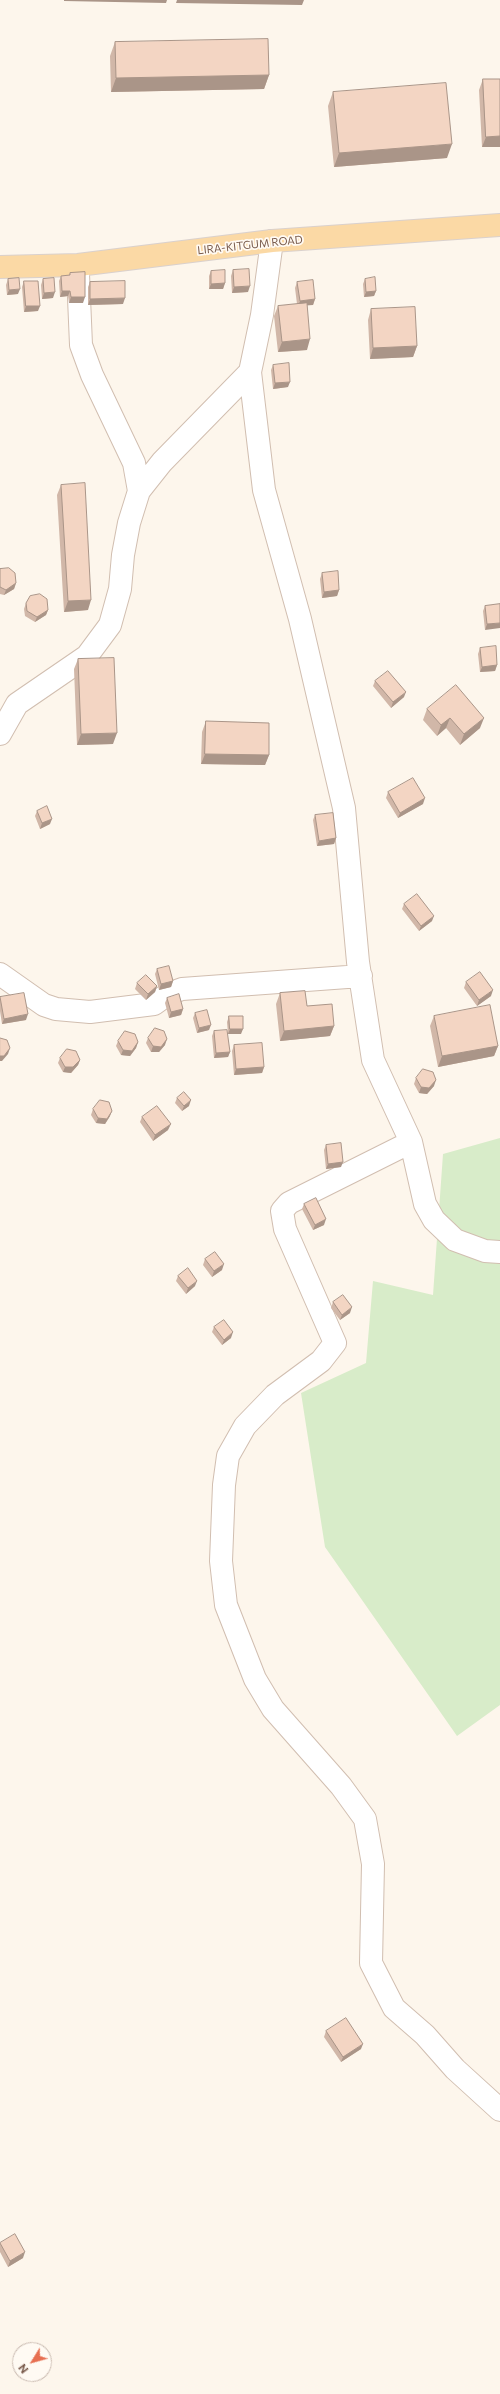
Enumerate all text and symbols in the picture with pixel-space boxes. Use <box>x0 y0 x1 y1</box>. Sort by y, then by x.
street label: LIRA-KITGUM ROAD <box>197 233 303 257</box>
north arrow <box>12 2342 52 2382</box>
text: N <box>15 2362 30 2376</box>

